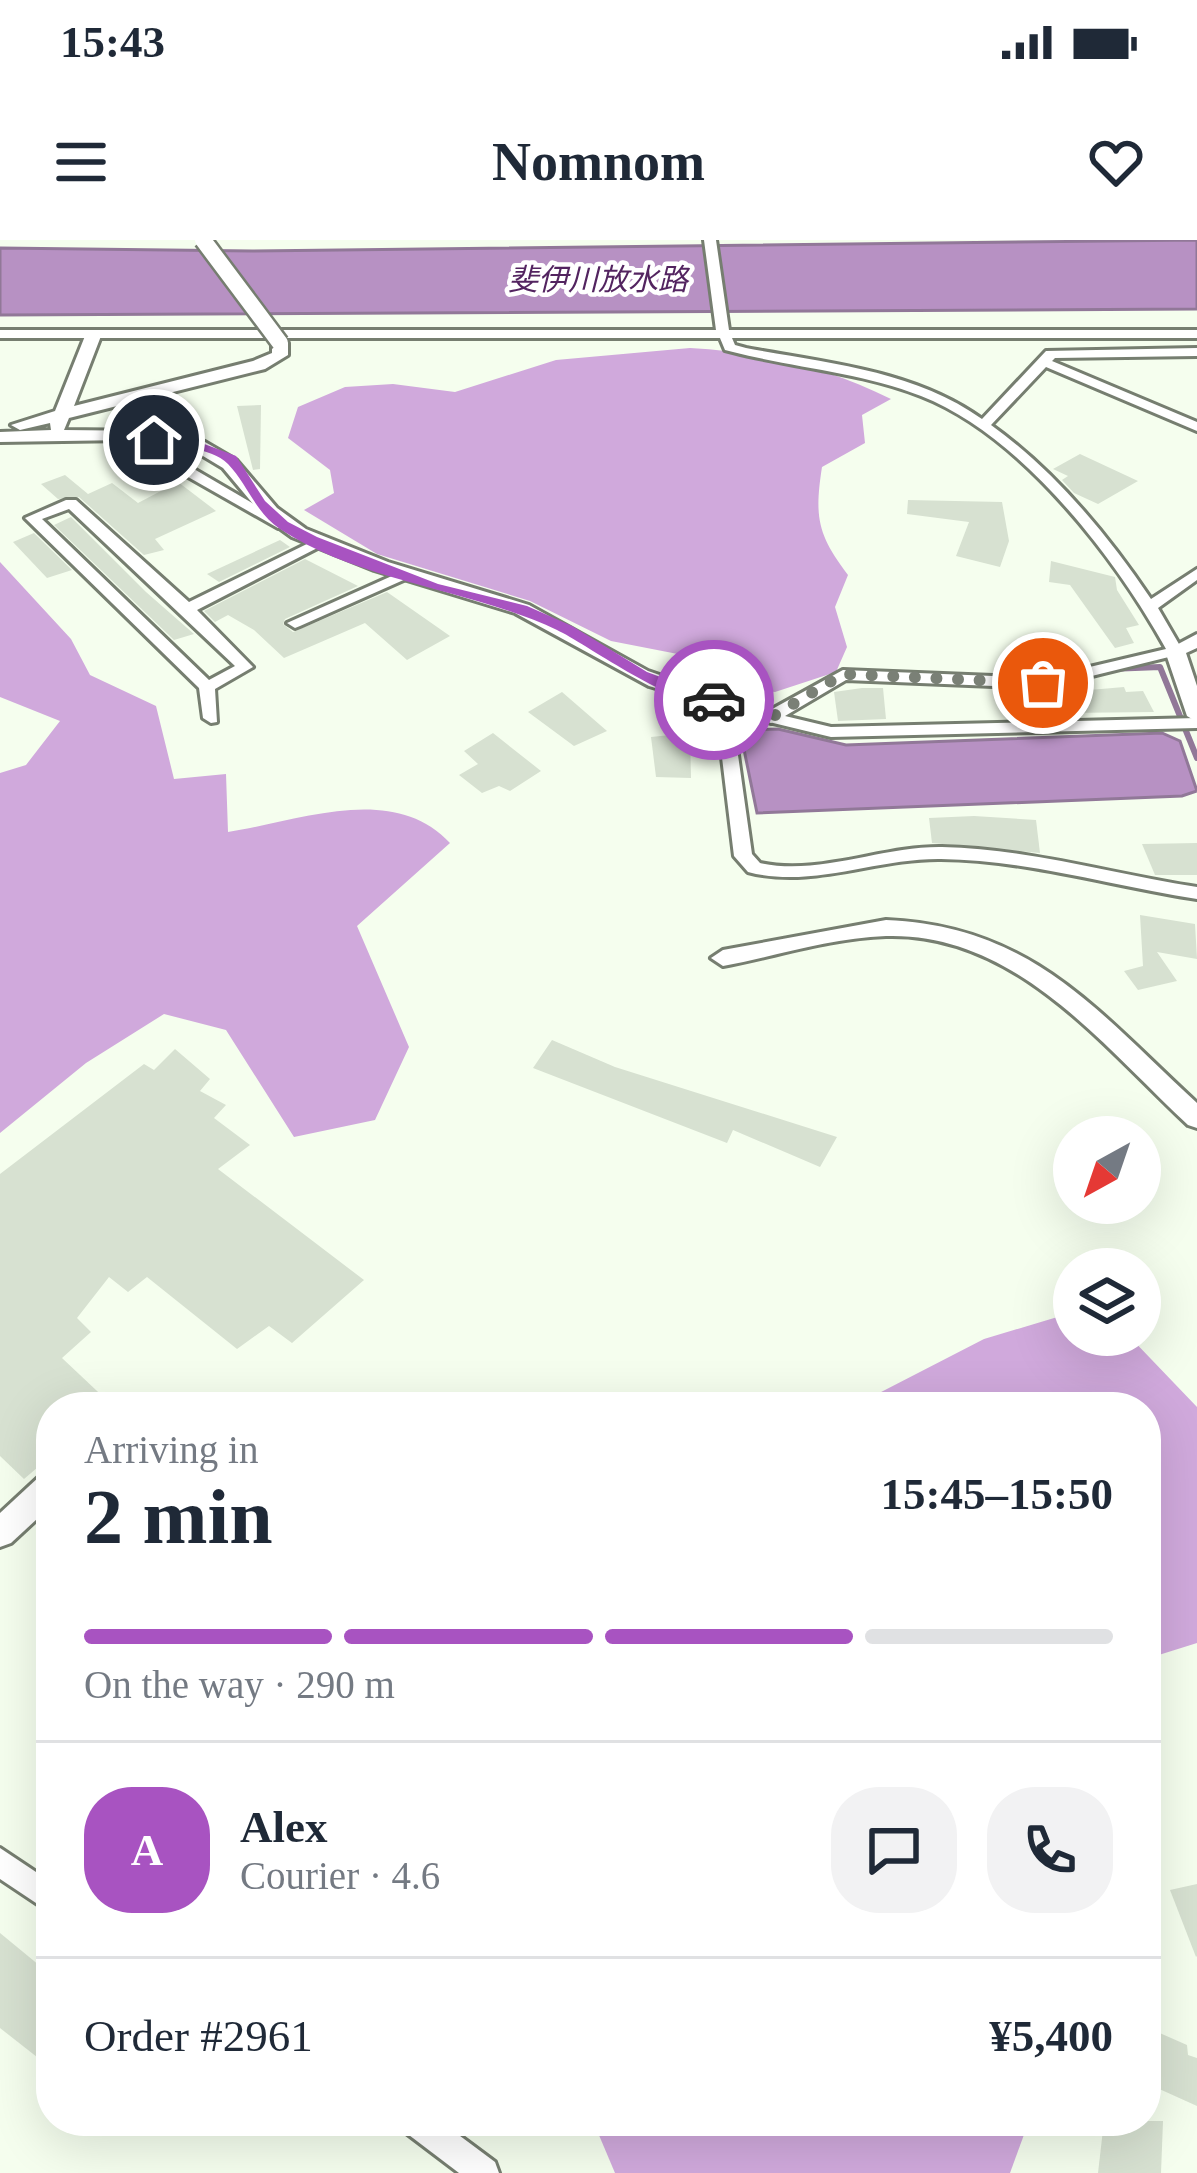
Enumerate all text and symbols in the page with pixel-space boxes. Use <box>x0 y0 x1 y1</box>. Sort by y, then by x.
text: 15:43 <box>60 17 165 67</box>
icon: menu <box>48 129 114 195</box>
icon: heart <box>1083 129 1149 195</box>
text: Nomnom <box>492 132 705 192</box>
water label: 斐伊川放水路 <box>508 263 691 296</box>
pin <box>103 389 205 491</box>
icon: home <box>121 407 187 473</box>
pin <box>992 632 1094 734</box>
courier <box>654 640 774 760</box>
icon: bag <box>1010 650 1076 716</box>
icon: car <box>681 667 747 733</box>
north arrow <box>1053 1116 1161 1224</box>
map controls <box>1053 1116 1161 1356</box>
button: layers <box>1053 1248 1161 1356</box>
text: Arriving in <box>84 1428 258 1471</box>
text: 15:45–15:50 <box>881 1469 1113 1519</box>
text: 2 min <box>84 1473 273 1560</box>
text: On the way · 290 m <box>84 1663 395 1706</box>
button: chat <box>831 1787 957 1913</box>
button: phone <box>987 1787 1113 1913</box>
text: Alex <box>240 1802 327 1852</box>
text: A <box>131 1825 163 1875</box>
text: Courier · 4.6 <box>240 1854 440 1897</box>
text: Order #2961 <box>84 2011 313 2061</box>
text: ¥5,400 <box>989 2011 1113 2061</box>

